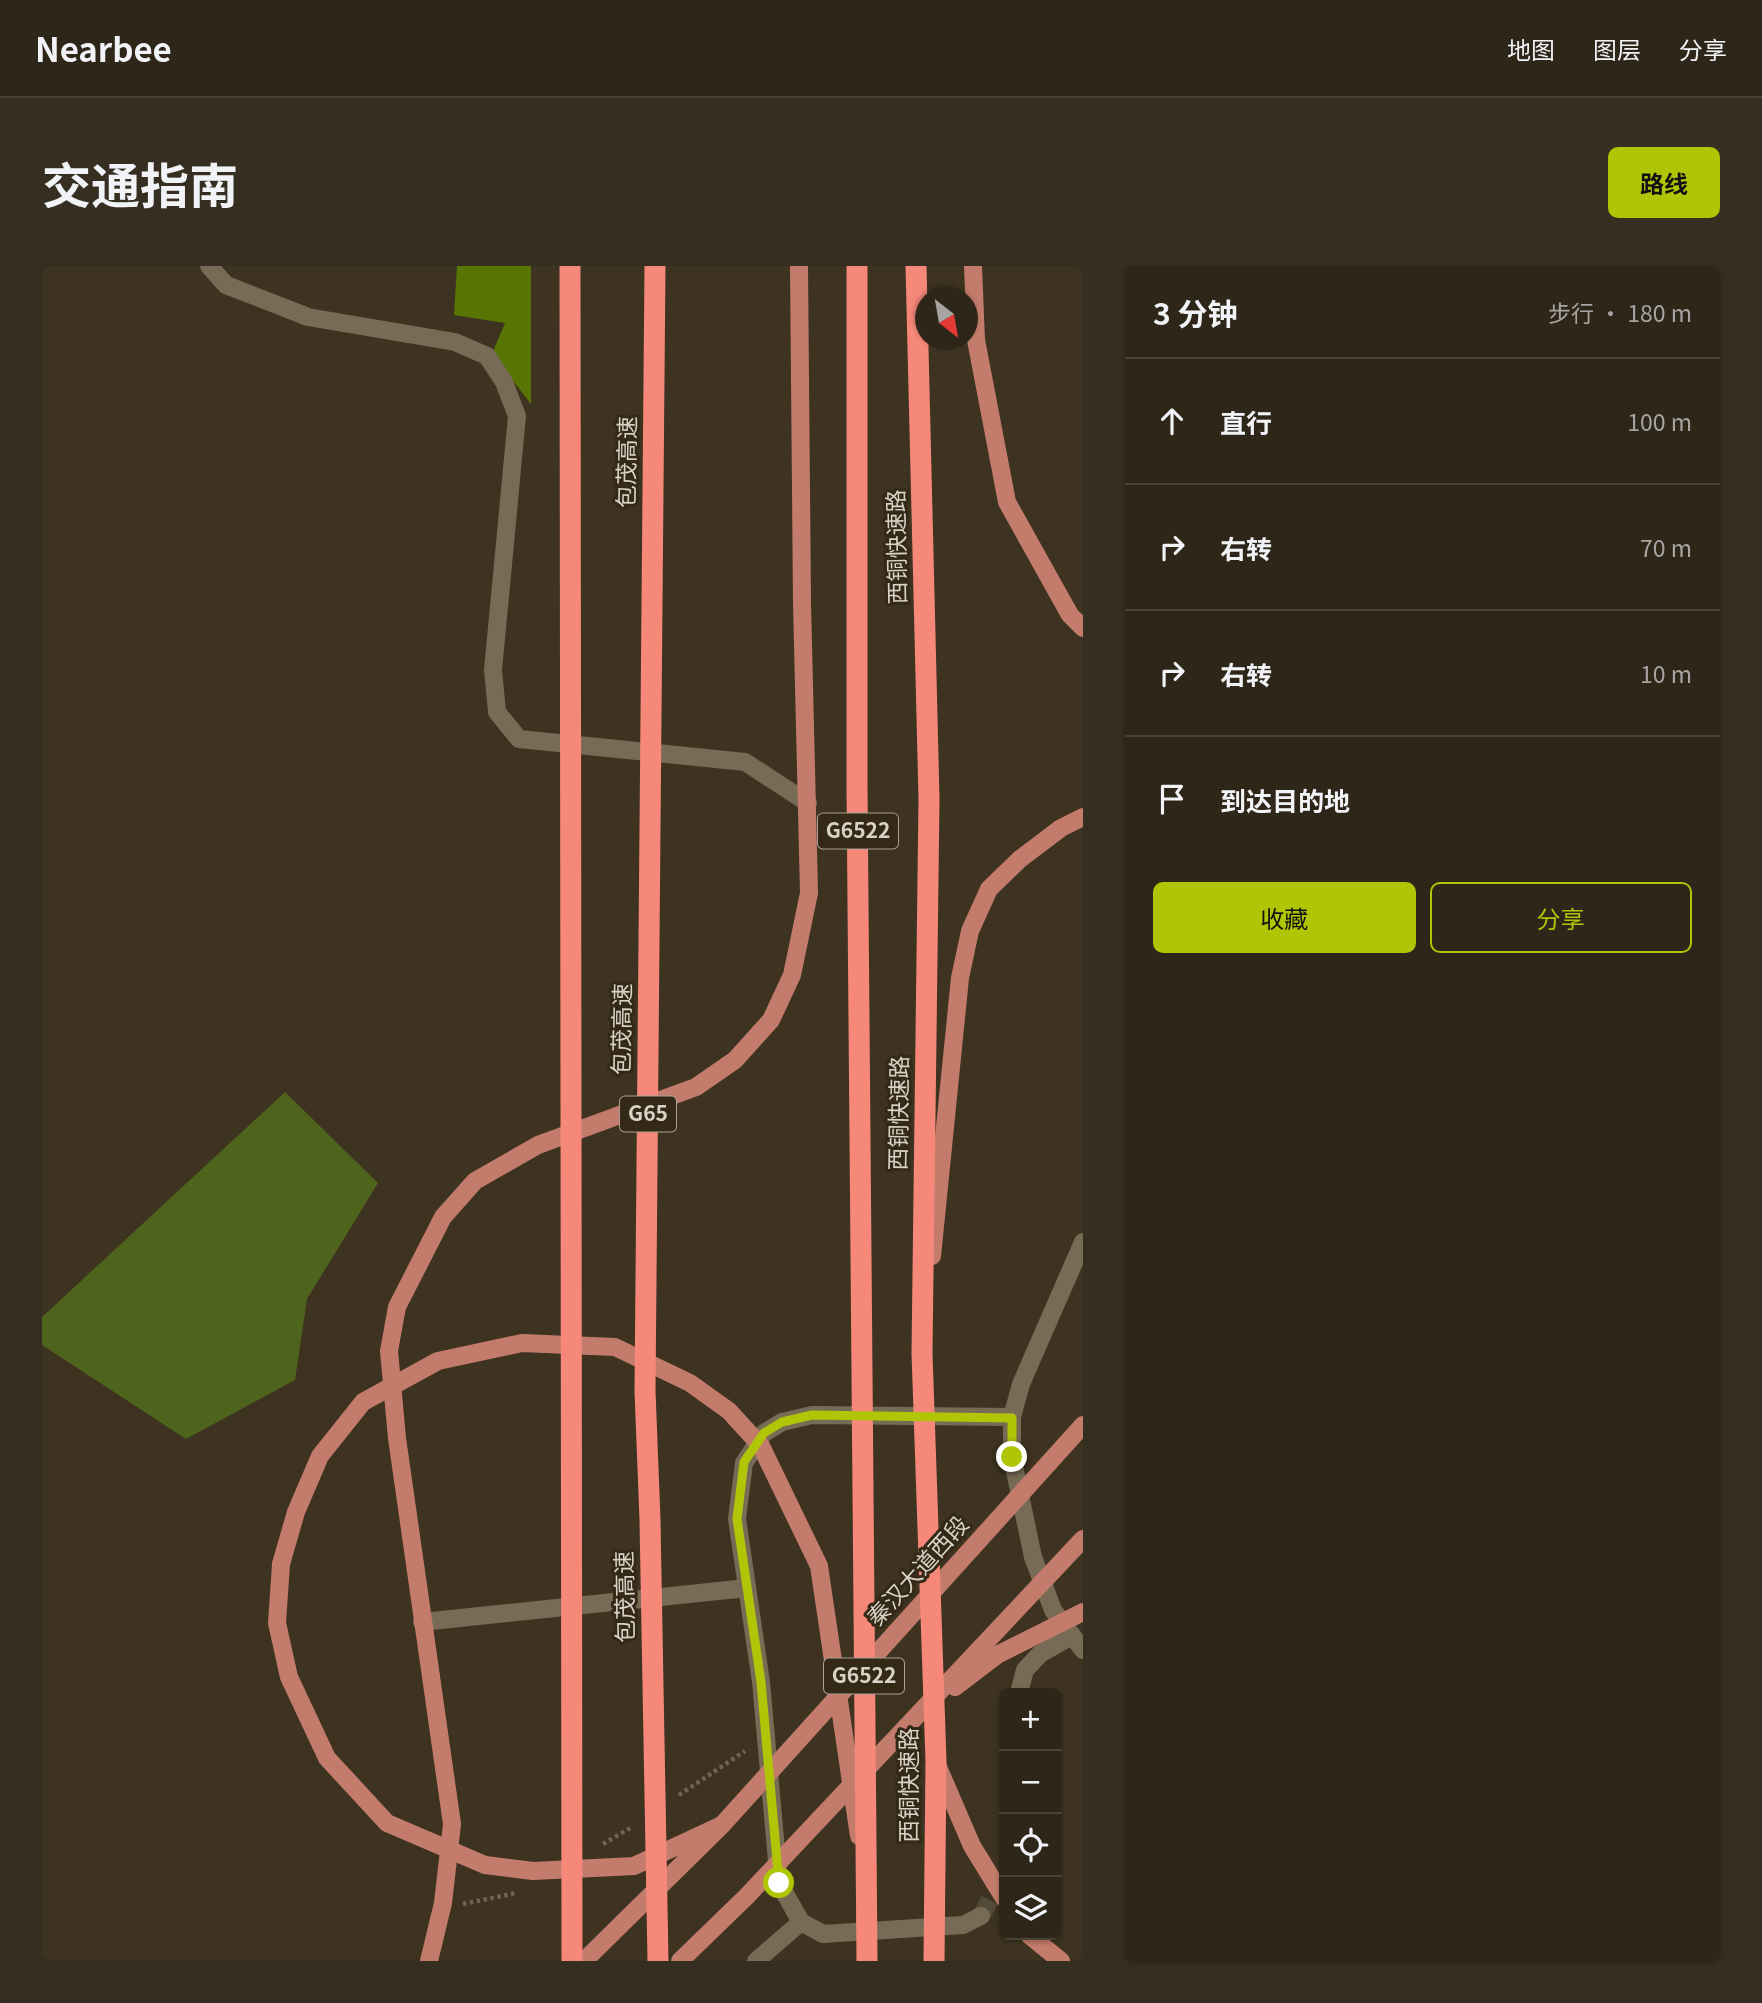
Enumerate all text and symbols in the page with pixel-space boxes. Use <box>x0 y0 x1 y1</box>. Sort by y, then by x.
text: Nearbee <box>35 24 172 72</box>
text: 地图 <box>1507 31 1555 66</box>
text: 图层 <box>1593 31 1641 66</box>
text: 分享 <box>1679 31 1727 66</box>
text: 交通指南 <box>42 147 238 218</box>
button: 路线 <box>1608 147 1720 218</box>
north arrow <box>915 287 978 350</box>
text: 3 分钟 <box>1153 290 1238 334</box>
text: 步行 · 180 m <box>1548 295 1692 329</box>
icon: ahead <box>1153 402 1191 440</box>
text: 直行 <box>1220 403 1272 440</box>
text: 100 m <box>1627 404 1692 438</box>
street label: 包茂高速 <box>607 416 643 508</box>
street label: 西铜快速路 <box>877 489 913 605</box>
icon: right <box>1153 528 1191 566</box>
text: 右转 <box>1220 529 1272 566</box>
text: 70 m <box>1640 530 1692 564</box>
icon: right <box>1153 654 1191 692</box>
text: 右转 <box>1220 655 1272 692</box>
text: 10 m <box>1640 656 1692 690</box>
icon: arrive <box>1153 780 1191 818</box>
text: 到达目的地 <box>1220 781 1350 818</box>
road number: G6522 <box>818 814 898 848</box>
button: 收藏 <box>1153 882 1416 953</box>
button: 分享 <box>1430 882 1692 953</box>
street label: 包茂高速 <box>602 983 638 1075</box>
street label: 西铜快速路 <box>879 1055 915 1171</box>
road number: G65 <box>620 1096 676 1132</box>
route end <box>996 1441 1027 1472</box>
street label: 秦汉大道西段 <box>858 1507 975 1632</box>
street label: 包茂高速 <box>605 1551 641 1643</box>
road number: G6522 <box>824 1658 904 1694</box>
map controls <box>999 1688 1062 1940</box>
button: + <box>999 1688 1062 1751</box>
street label: 西铜快速路 <box>890 1728 924 1843</box>
button: − <box>999 1751 1062 1814</box>
button: locate <box>999 1814 1062 1877</box>
route start <box>763 1867 794 1898</box>
button: layers <box>999 1877 1062 1940</box>

